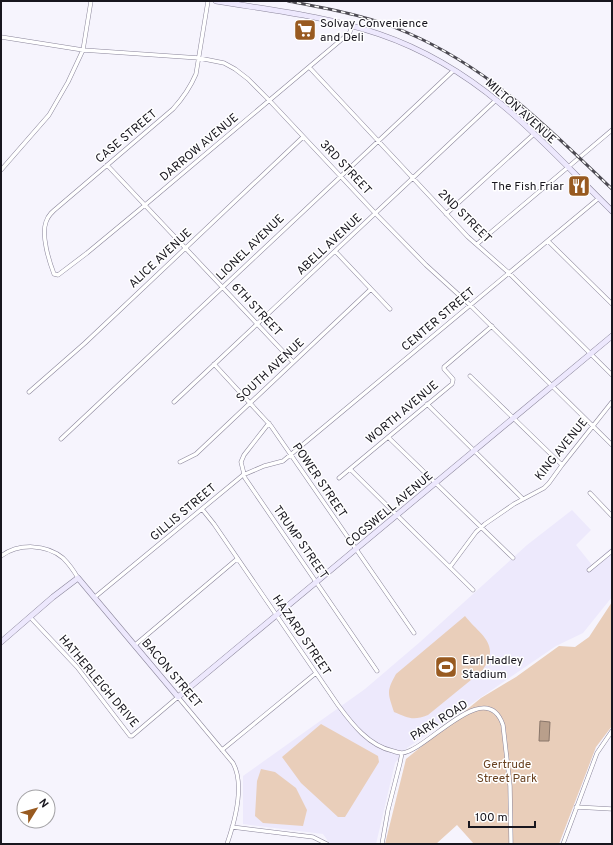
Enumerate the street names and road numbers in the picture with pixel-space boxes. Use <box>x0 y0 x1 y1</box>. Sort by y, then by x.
street label: MILTON AVENUE <box>481 76 559 148</box>
street label: CASE STREET <box>92 106 161 167</box>
street label: DARROW AVENUE <box>157 110 242 185</box>
street label: 3RD STREET <box>316 137 375 198</box>
street label: 2ND STREET <box>434 186 495 247</box>
street label: ABELL AVENUE <box>293 210 366 279</box>
street label: LIONEL AVENUE <box>213 211 288 284</box>
street label: ALICE AVENUE <box>126 225 196 292</box>
street label: 6TH STREET <box>227 279 285 340</box>
street label: CENTER STREET <box>399 284 479 355</box>
street label: SOUTH AVENUE <box>233 335 308 406</box>
street label: WORTH AVENUE <box>363 378 442 448</box>
street label: KING AVENUE <box>532 415 592 484</box>
street label: POWER STREET <box>288 440 350 521</box>
street label: COGSWELL AVENUE <box>342 468 437 551</box>
street label: GILLIS STREET <box>147 480 220 545</box>
street label: TRUMP STREET <box>269 503 331 582</box>
street label: HAZARD STREET <box>268 592 334 679</box>
street label: HATHERLEIGH DRIVE <box>55 632 142 731</box>
street label: BACON STREET <box>138 636 205 712</box>
street label: PARK ROAD <box>408 697 471 745</box>

